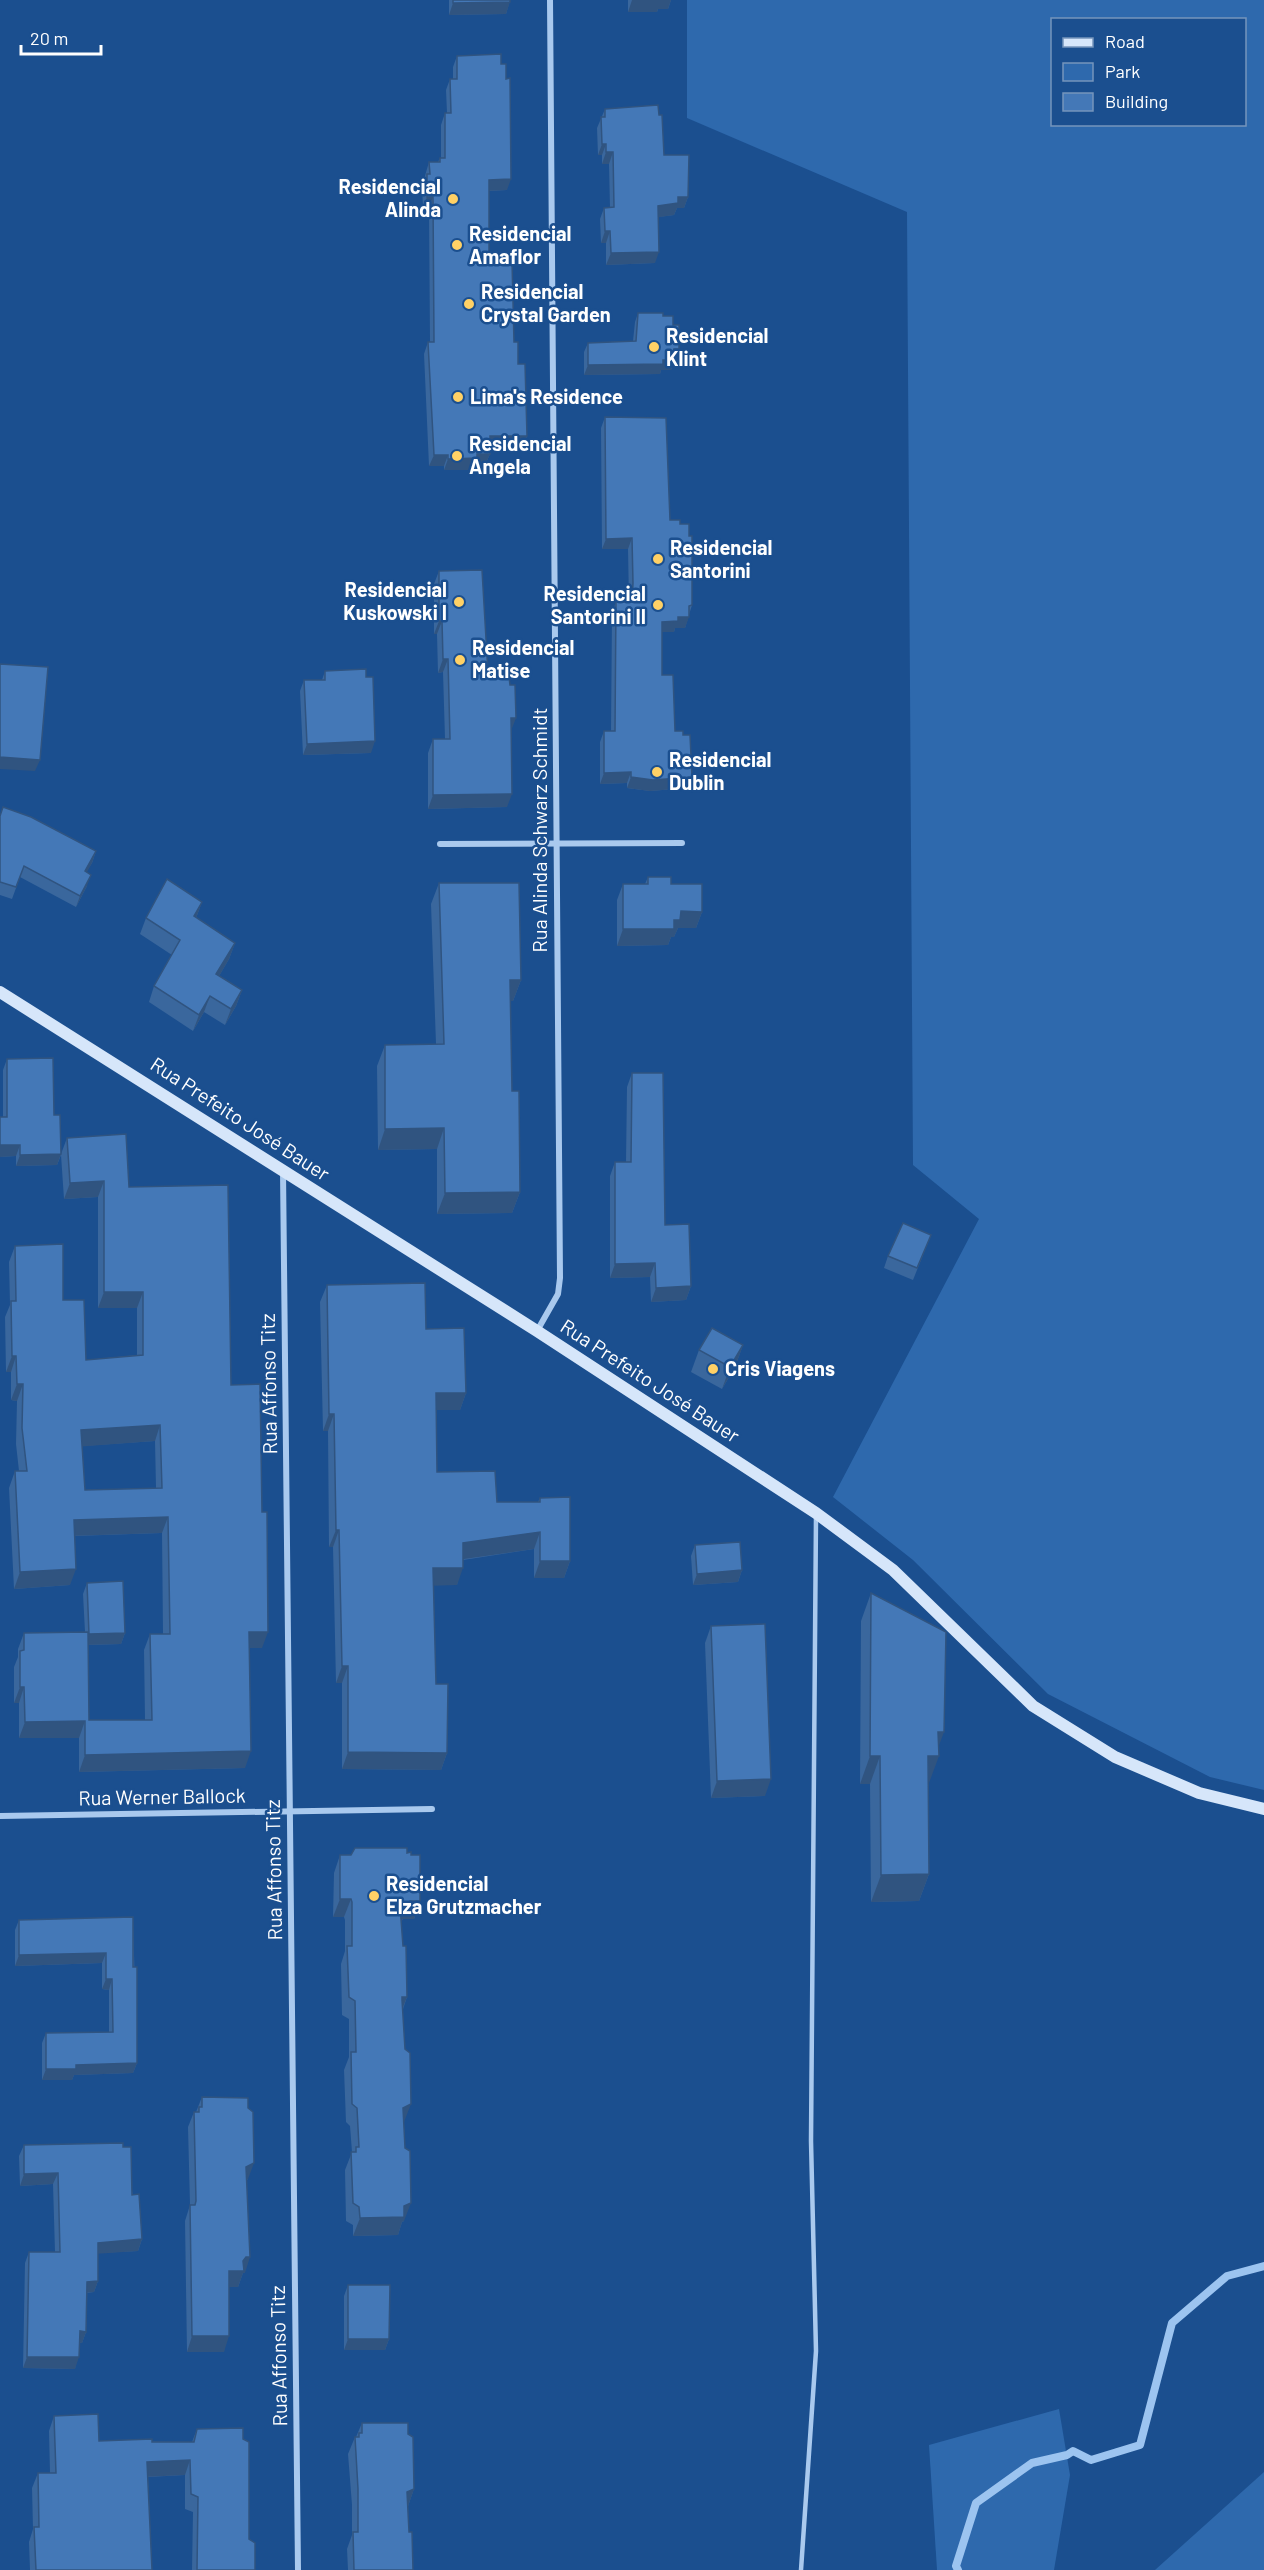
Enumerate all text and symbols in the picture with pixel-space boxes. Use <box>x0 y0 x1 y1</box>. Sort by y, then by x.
scale bar <box>21 18 100 56</box>
legend <box>1051 18 1246 126</box>
text: 20 m <box>30 27 68 49</box>
text: Road <box>1105 30 1145 52</box>
text: Park <box>1105 60 1140 82</box>
text: Building <box>1105 90 1168 112</box>
place label: Residencial Alinda <box>339 174 441 221</box>
marker: Residencial Alinda <box>446 192 460 206</box>
place label: Residencial Amaflor <box>469 221 571 268</box>
marker: Residencial Amaflor <box>450 238 464 252</box>
place label: Residencial Crystal Garden <box>481 279 611 326</box>
marker: Residencial Crystal Garden <box>462 297 476 311</box>
place label: Residencial Klint <box>666 323 768 370</box>
marker: Residencial Klint <box>647 340 661 354</box>
place label: Lima's Residence <box>470 384 623 408</box>
marker: Lima's Residence <box>451 390 465 404</box>
place label: Residencial Angela <box>469 431 571 478</box>
marker: Residencial Angela <box>450 449 464 463</box>
place label: Residencial Santorini <box>670 535 772 582</box>
marker: Residencial Santorini <box>651 552 665 566</box>
place label: Residencial Kuskowski I <box>343 577 447 624</box>
place label: Residencial Santorini II <box>544 581 646 628</box>
marker: Residencial Kuskowski I <box>452 595 466 609</box>
marker: Residencial Santorini II <box>651 598 665 612</box>
place label: Residencial Matise <box>472 635 574 682</box>
marker: Residencial Matise <box>453 653 467 667</box>
street label: Rua Alinda Schwarz Schmidt <box>527 708 551 952</box>
place label: Residencial Dublin <box>669 747 771 794</box>
marker: Residencial Dublin <box>650 765 664 779</box>
street label: Rua Prefeito José Bauer <box>147 1051 335 1185</box>
street label: Rua Affonso Titz <box>255 1313 281 1455</box>
street label: Rua Prefeito José Bauer <box>557 1313 745 1447</box>
place label: Cris Viagens <box>725 1356 835 1380</box>
marker: Cris Viagens <box>706 1362 720 1376</box>
street label: Rua Werner Ballock <box>78 1783 246 1809</box>
street label: Rua Affonso Titz <box>260 1799 286 1941</box>
place label: Residencial Elza Grutzmacher <box>386 1871 542 1918</box>
marker: Residencial Elza Grutzmacher <box>367 1889 381 1903</box>
street label: Rua Affonso Titz <box>265 2285 291 2427</box>

